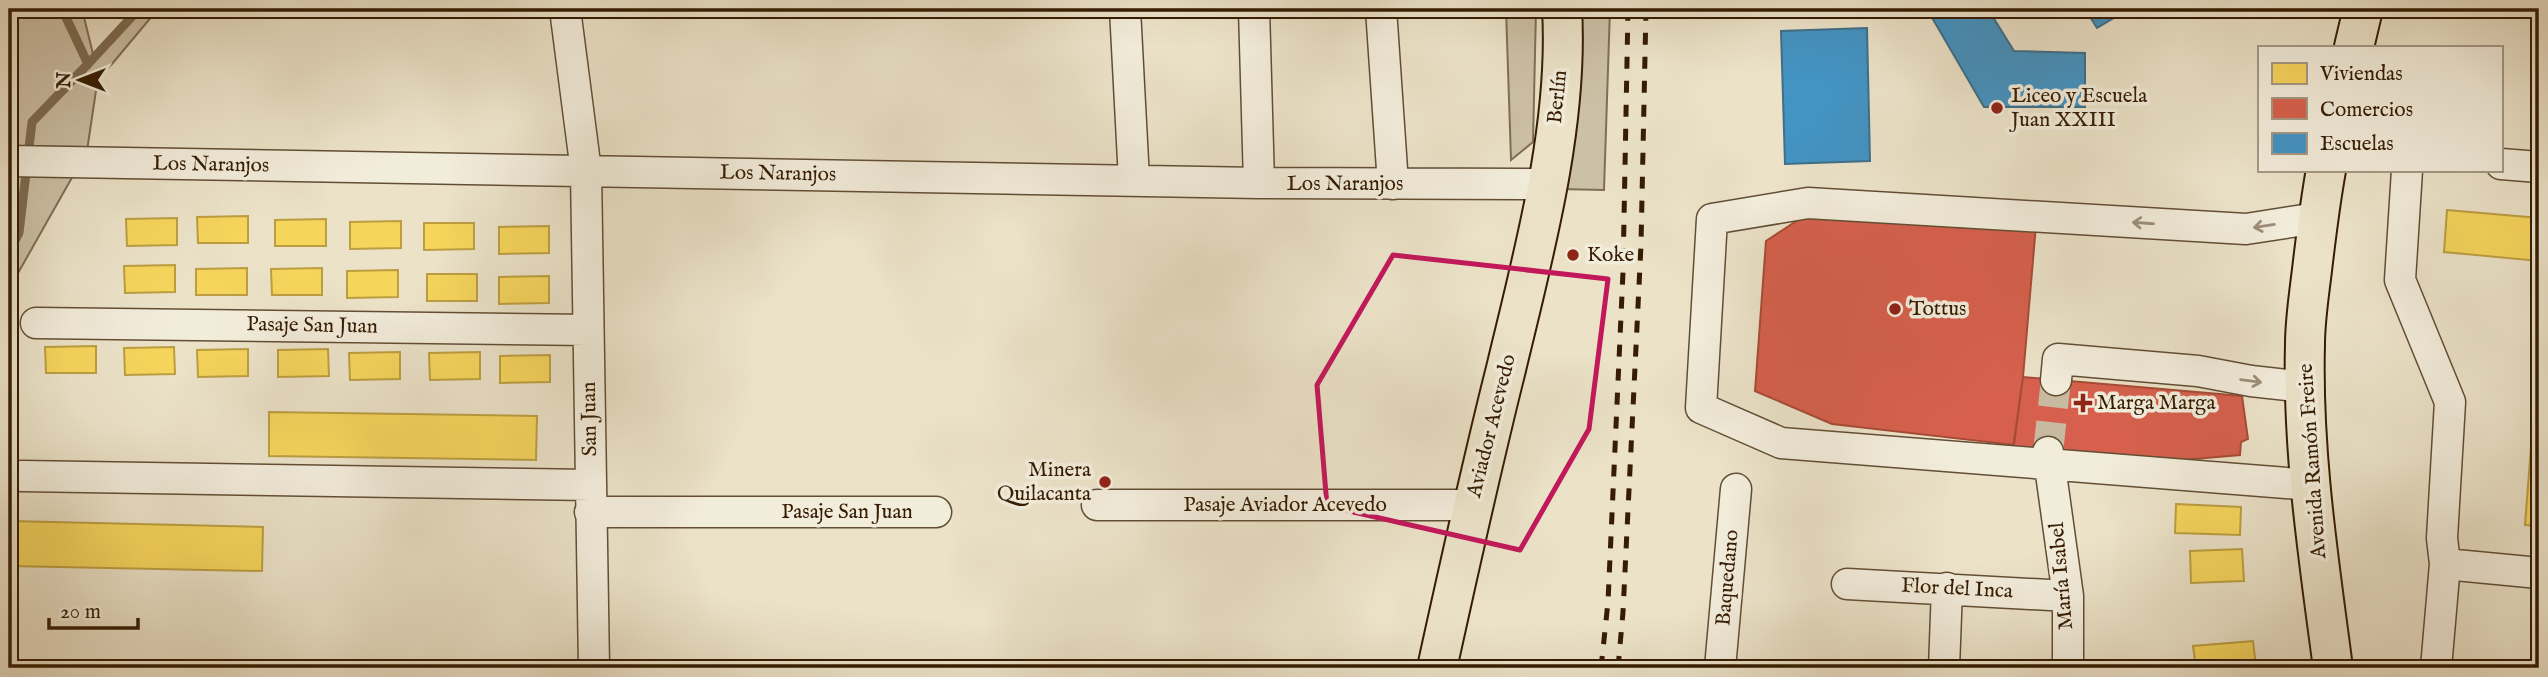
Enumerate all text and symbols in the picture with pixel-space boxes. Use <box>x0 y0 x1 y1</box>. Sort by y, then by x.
north arrow <box>46 46 116 116</box>
legend <box>2258 46 2502 172</box>
text: Viviendas <box>2319 61 2403 88</box>
street label: Berlín <box>1542 69 1574 125</box>
text: N <box>53 71 77 89</box>
place label: Liceo y Escuela Juan XXIII <box>2009 83 2148 134</box>
text: Comercios <box>2320 97 2413 124</box>
marker: Liceo y Escuela Juan XXIII <box>1989 100 2005 116</box>
text: Escuelas <box>2320 131 2394 158</box>
street label: Los Naranjos <box>152 150 270 180</box>
street label: Los Naranjos <box>719 159 837 189</box>
street label: Los Naranjos <box>1287 171 1403 198</box>
one-way arrow <box>2132 216 2154 229</box>
one-way arrow <box>2253 220 2276 233</box>
place label: Koke <box>1587 242 1634 269</box>
marker: Koke <box>1565 247 1581 263</box>
place label: Tottus <box>1909 296 1966 323</box>
marker: Tottus <box>1887 301 1903 317</box>
street label: Pasaje San Juan <box>246 311 378 341</box>
street label: Aviador Acevedo <box>1461 352 1523 501</box>
street label: Avenida Ramón Freire <box>2293 362 2333 561</box>
one-way arrow <box>2239 375 2262 388</box>
street label: San Juan <box>576 381 604 457</box>
place label: Marga Marga <box>2097 390 2217 417</box>
marker: Marga Marga <box>2075 395 2091 411</box>
place label: Minera Quilacanta <box>997 457 1092 508</box>
marker: Minera Quilacanta <box>1097 474 1113 490</box>
street label: Pasaje Aviador Acevedo <box>1183 492 1387 519</box>
street label: Pasaje San Juan <box>781 499 913 526</box>
street label: María Isabel <box>2044 521 2080 631</box>
street label: Baquedano <box>1710 529 1746 627</box>
street label: Flor del Inca <box>1900 573 2015 605</box>
scale bar <box>49 586 138 630</box>
text: 20 m <box>60 599 101 626</box>

